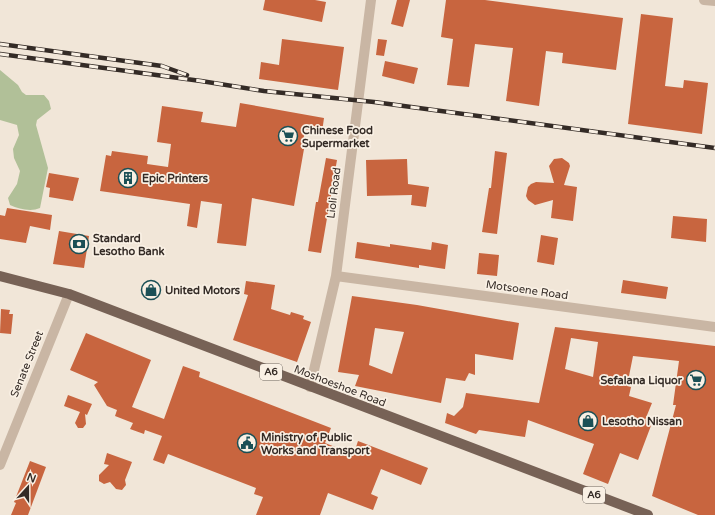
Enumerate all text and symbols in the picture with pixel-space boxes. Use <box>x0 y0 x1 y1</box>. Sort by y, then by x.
place label: Chinese Food Supermarket <box>302 124 373 151</box>
supermarket icon: Chinese Food Supermarket <box>277 125 299 147</box>
street label: Lioli Road <box>324 166 344 219</box>
building icon: Epic Printers <box>117 167 139 189</box>
place label: Epic Printers <box>142 172 209 186</box>
place label: Standard Lesotho Bank <box>93 232 164 258</box>
bank icon: Standard Lesotho Bank <box>68 233 90 255</box>
street label: Motsoene Road <box>485 278 569 302</box>
shop icon: United Motors <box>140 279 162 301</box>
place label: United Motors <box>165 284 241 297</box>
street label: Senate Street <box>8 329 46 399</box>
street label: Moshoeshoe Road <box>292 362 388 410</box>
road number: A6 <box>260 364 282 380</box>
supermarket icon: Sefalana Liquor <box>685 369 707 391</box>
place label: Sefalana Liquor <box>601 374 683 388</box>
shop icon: Lesotho Nissan <box>577 410 599 432</box>
place label: Lesotho Nissan <box>602 415 682 428</box>
place label: Ministry of Public Works and Transport <box>261 431 371 458</box>
public building icon: Ministry of Public Works and Transport <box>236 432 258 454</box>
north arrow <box>8 467 48 507</box>
text: N <box>25 470 38 486</box>
road number: A6 <box>583 487 605 503</box>

